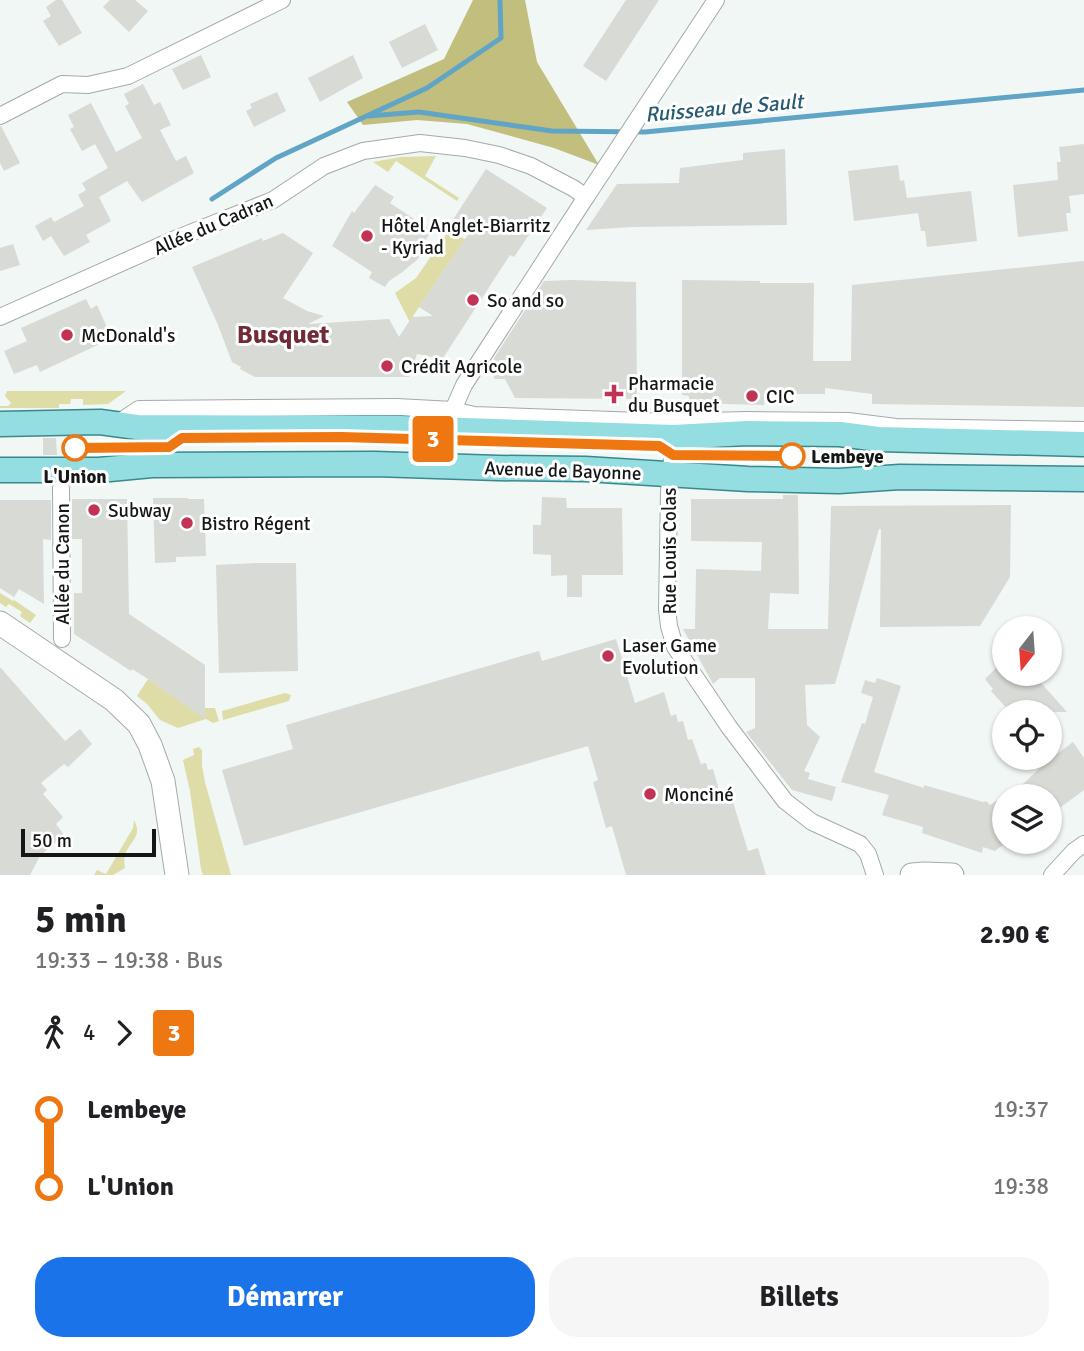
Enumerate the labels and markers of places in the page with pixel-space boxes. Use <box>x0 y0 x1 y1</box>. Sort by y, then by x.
place label: Hôtel Anglet-Biarritz - Kyriad <box>381 214 551 260</box>
marker: Hôtel Anglet-Biarritz - Kyriad <box>359 228 375 244</box>
place label: So and so <box>487 289 564 313</box>
marker: So and so <box>465 292 481 308</box>
place label: McDonald's <box>81 324 175 348</box>
marker: McDonald's <box>59 327 75 343</box>
place label: Crédit Agricole <box>401 355 522 379</box>
marker: Crédit Agricole <box>379 358 395 374</box>
place label: Pharmacie du Busquet <box>628 372 720 418</box>
place label: CIC <box>766 385 795 409</box>
marker: Pharmacie du Busquet <box>606 386 622 402</box>
marker: CIC <box>744 388 760 404</box>
marker: L'Union <box>62 435 88 461</box>
marker: Lembeye <box>779 443 805 469</box>
place label: Lembeye <box>811 445 884 469</box>
place label: L'Union <box>43 465 107 489</box>
place label: Subway <box>108 499 171 523</box>
marker: Subway <box>86 502 102 518</box>
place label: Bistro Régent <box>201 512 311 536</box>
marker: Bistro Régent <box>179 515 195 531</box>
place label: Laser Game Evolution <box>622 634 717 680</box>
marker: Laser Game Evolution <box>600 648 616 664</box>
place label: Monciné <box>664 783 734 807</box>
marker: Monciné <box>642 786 658 802</box>

